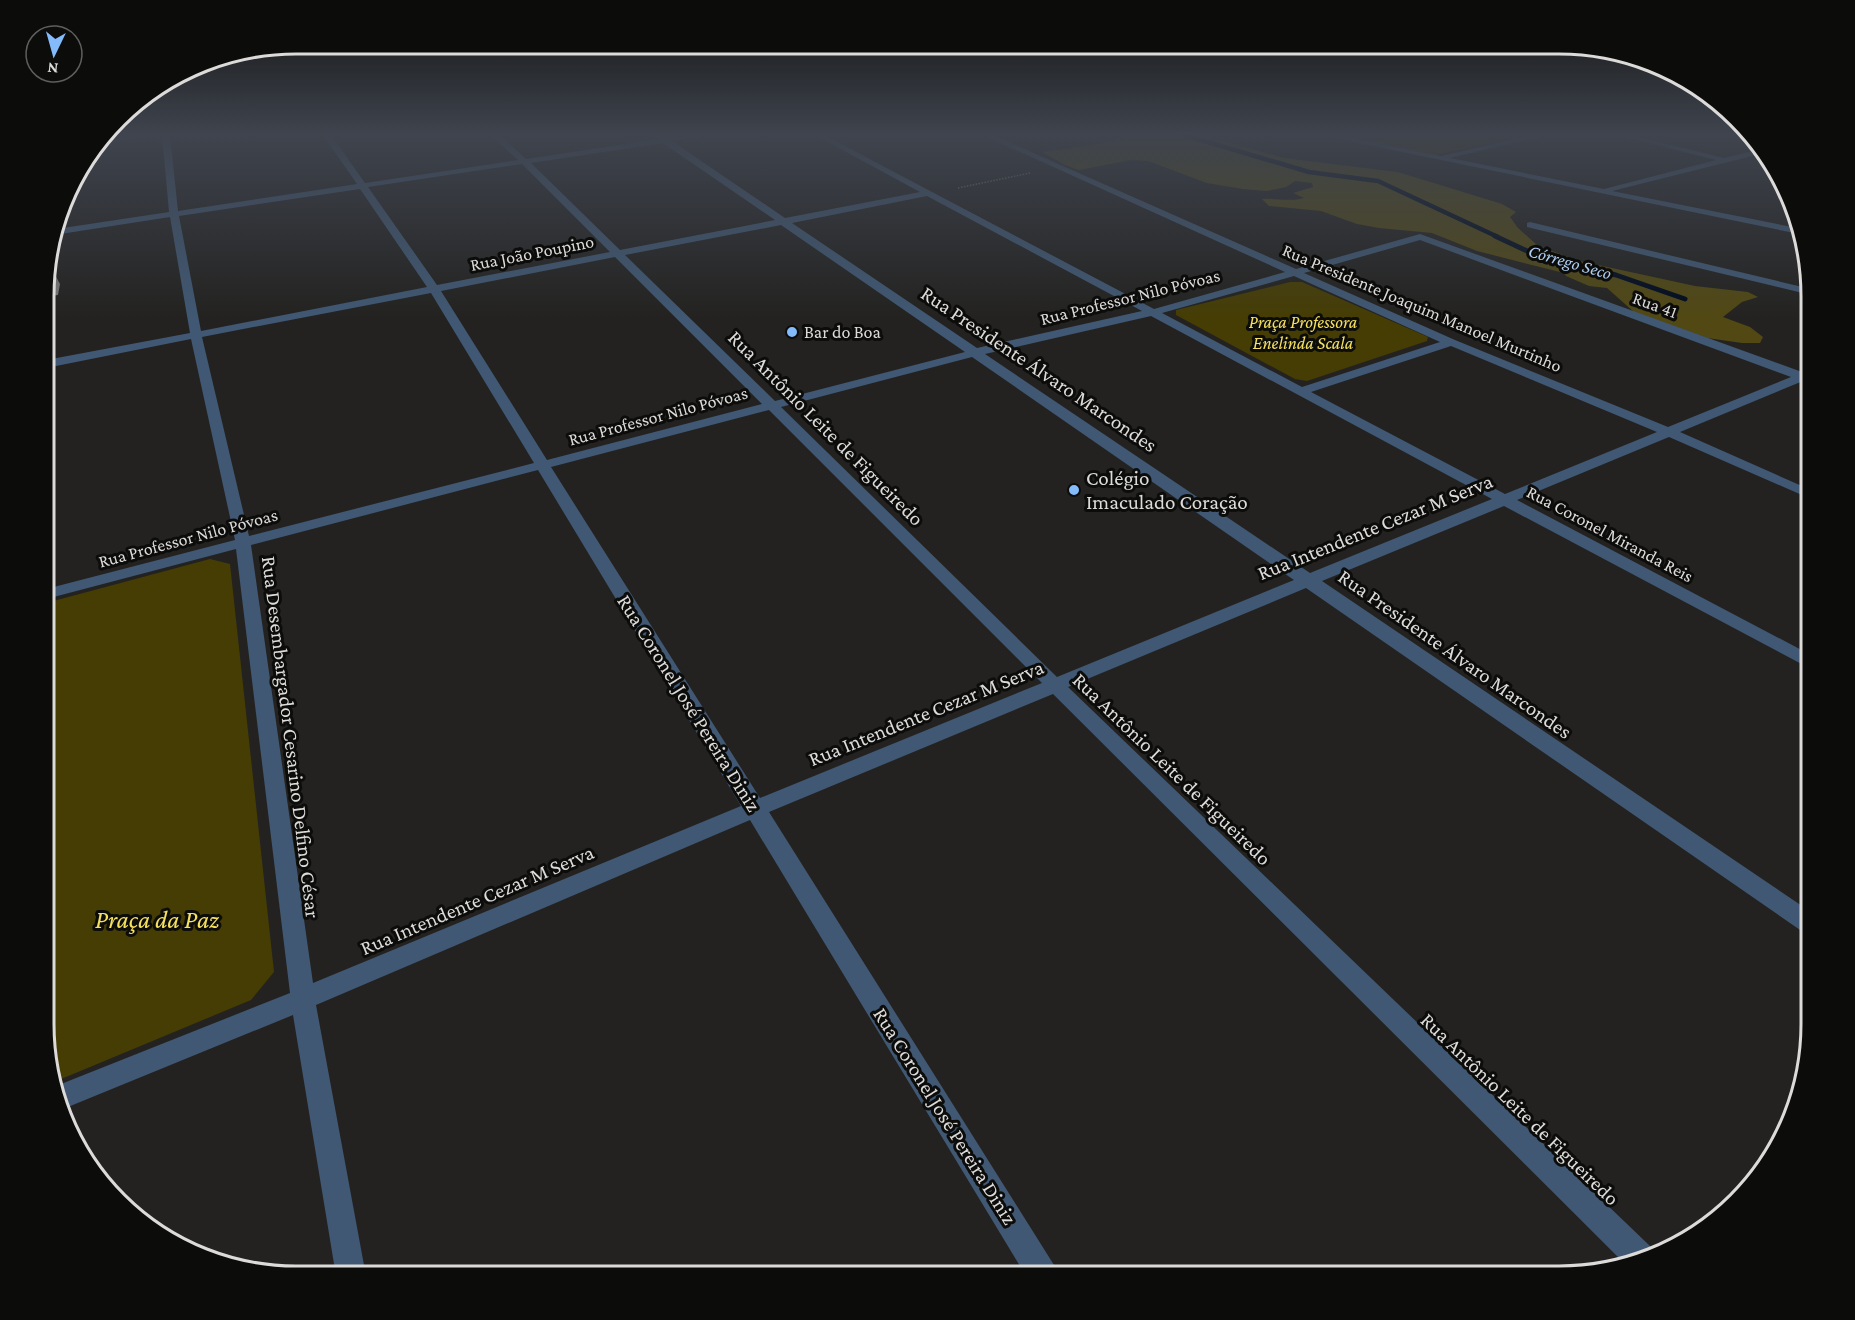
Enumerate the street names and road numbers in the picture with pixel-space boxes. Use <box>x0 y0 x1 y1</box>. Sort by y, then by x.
street label: Rua João Poupino <box>468 231 596 275</box>
street label: Rua Presidente Joaquim Manoel Murtinho <box>1279 240 1565 376</box>
street label: Rua Professor Nilo Póvoas <box>1038 265 1222 329</box>
street label: Rua Presidente Álvaro Marcondes <box>917 281 1161 457</box>
street label: Rua 41 <box>1630 288 1680 322</box>
street label: Rua Antônio Leite de Figueiredo <box>723 325 929 531</box>
street label: Rua Professor Nilo Póvoas <box>566 382 750 450</box>
street label: Rua Intendente Cezar M Serva <box>1254 469 1496 585</box>
street label: Rua Coronel Miranda Reis <box>1523 482 1697 586</box>
street label: Rua Professor Nilo Póvoas <box>96 504 280 572</box>
street label: Rua Desembargador Cesarino Delfino César <box>257 555 325 920</box>
street label: Rua Presidente Álvaro Marcondes <box>1334 564 1576 744</box>
street label: Rua Coronel José Pereira Diniz <box>612 590 766 816</box>
street label: Rua Intendente Cezar M Serva <box>805 655 1047 771</box>
street label: Rua Antônio Leite de Figueiredo <box>1068 668 1276 870</box>
street label: Rua Intendente Cezar M Serva <box>357 840 598 960</box>
street label: Rua Coronel José Pereira Diniz <box>868 1003 1022 1229</box>
street label: Rua Antônio Leite de Figueiredo <box>1416 1008 1624 1210</box>

